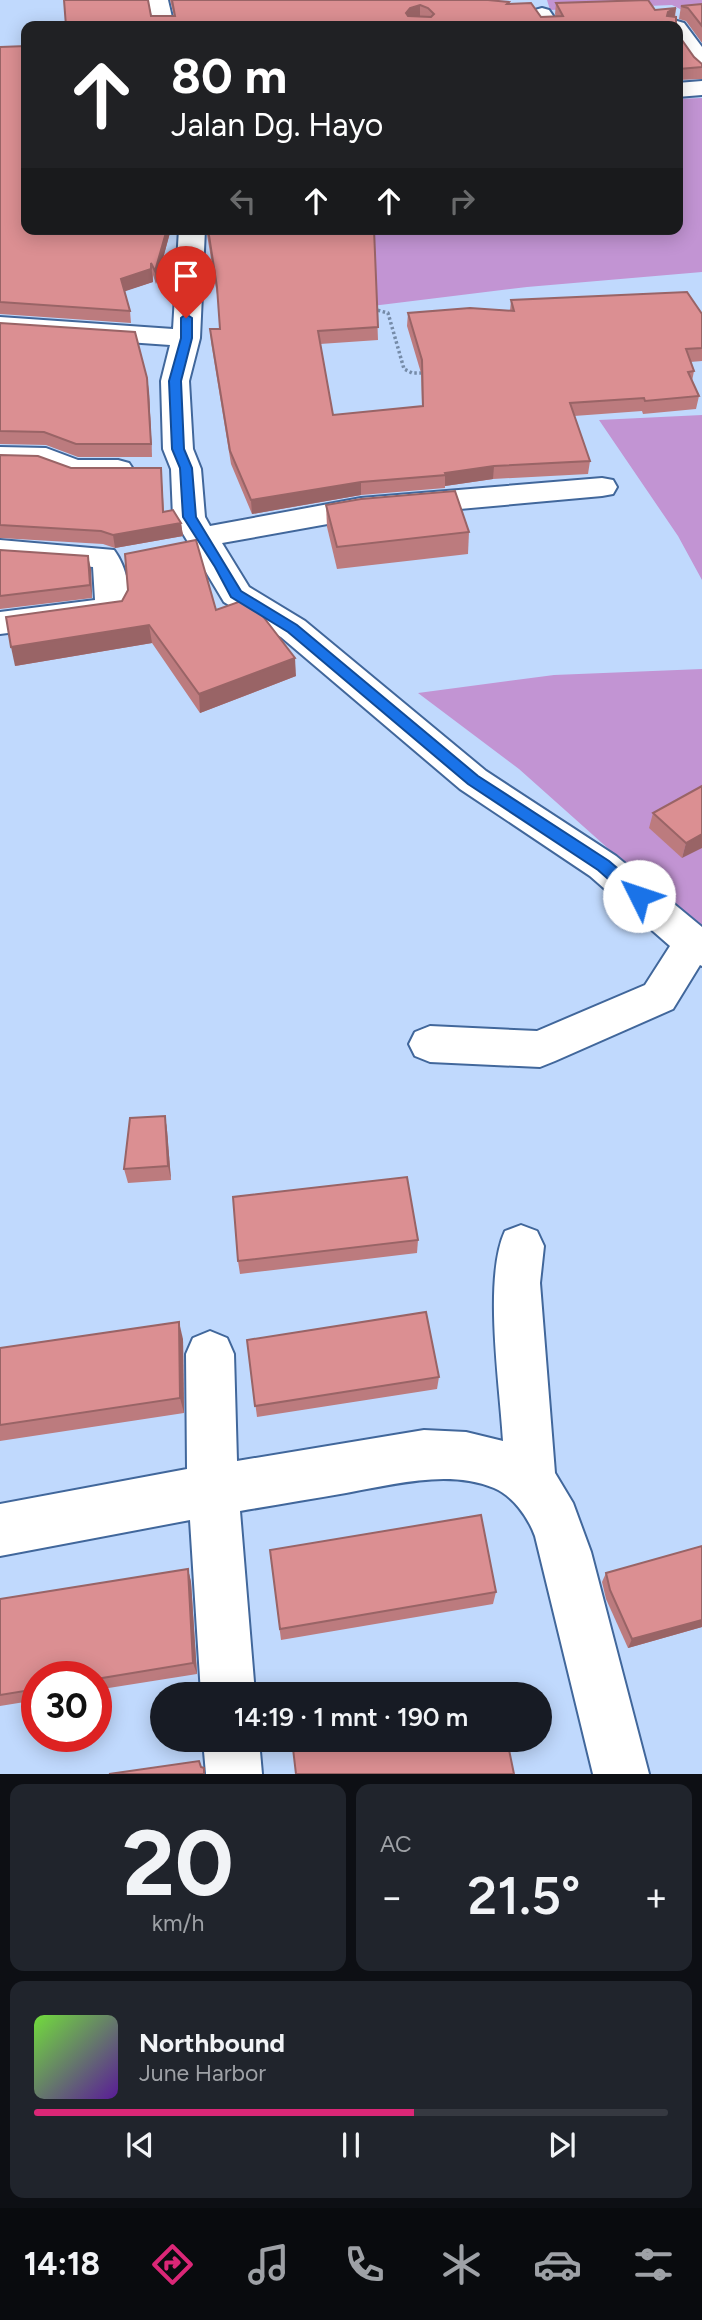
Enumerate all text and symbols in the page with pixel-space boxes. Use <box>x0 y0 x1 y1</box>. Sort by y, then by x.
text: 80 m <box>171 46 287 105</box>
icon: ahead <box>56 49 147 140</box>
text: Jalan Dg. Hayo <box>171 106 383 144</box>
icon: left <box>224 182 262 220</box>
icon: ahead <box>297 182 335 220</box>
icon: ahead <box>370 182 408 220</box>
icon: right <box>443 182 481 220</box>
pin <box>156 246 216 318</box>
icon: arrive <box>167 257 205 295</box>
position arrow <box>602 859 676 933</box>
speed limit sign: 30 <box>21 1661 112 1752</box>
text: 14:19 · 1 mnt · 190 m <box>234 1701 468 1733</box>
text: 20 <box>122 1809 234 1918</box>
text: AC <box>380 1830 412 1858</box>
text: 21.5° <box>467 1865 581 1927</box>
text: − <box>380 1874 404 1920</box>
text: + <box>644 1874 668 1920</box>
text: km/h <box>152 1909 204 1937</box>
text: Northbound <box>139 2027 285 2059</box>
text: June Harbor <box>139 2059 266 2087</box>
icon: previous <box>121 2126 159 2164</box>
icon: pause <box>332 2126 370 2164</box>
icon: next <box>543 2126 581 2164</box>
icon: directions <box>148 2240 197 2289</box>
icon: music <box>244 2240 293 2289</box>
icon: phone <box>340 2240 389 2289</box>
icon: climate <box>437 2240 486 2289</box>
icon: car <box>533 2240 582 2289</box>
icon: filters <box>629 2240 678 2289</box>
text: 14:18 <box>24 2245 100 2283</box>

